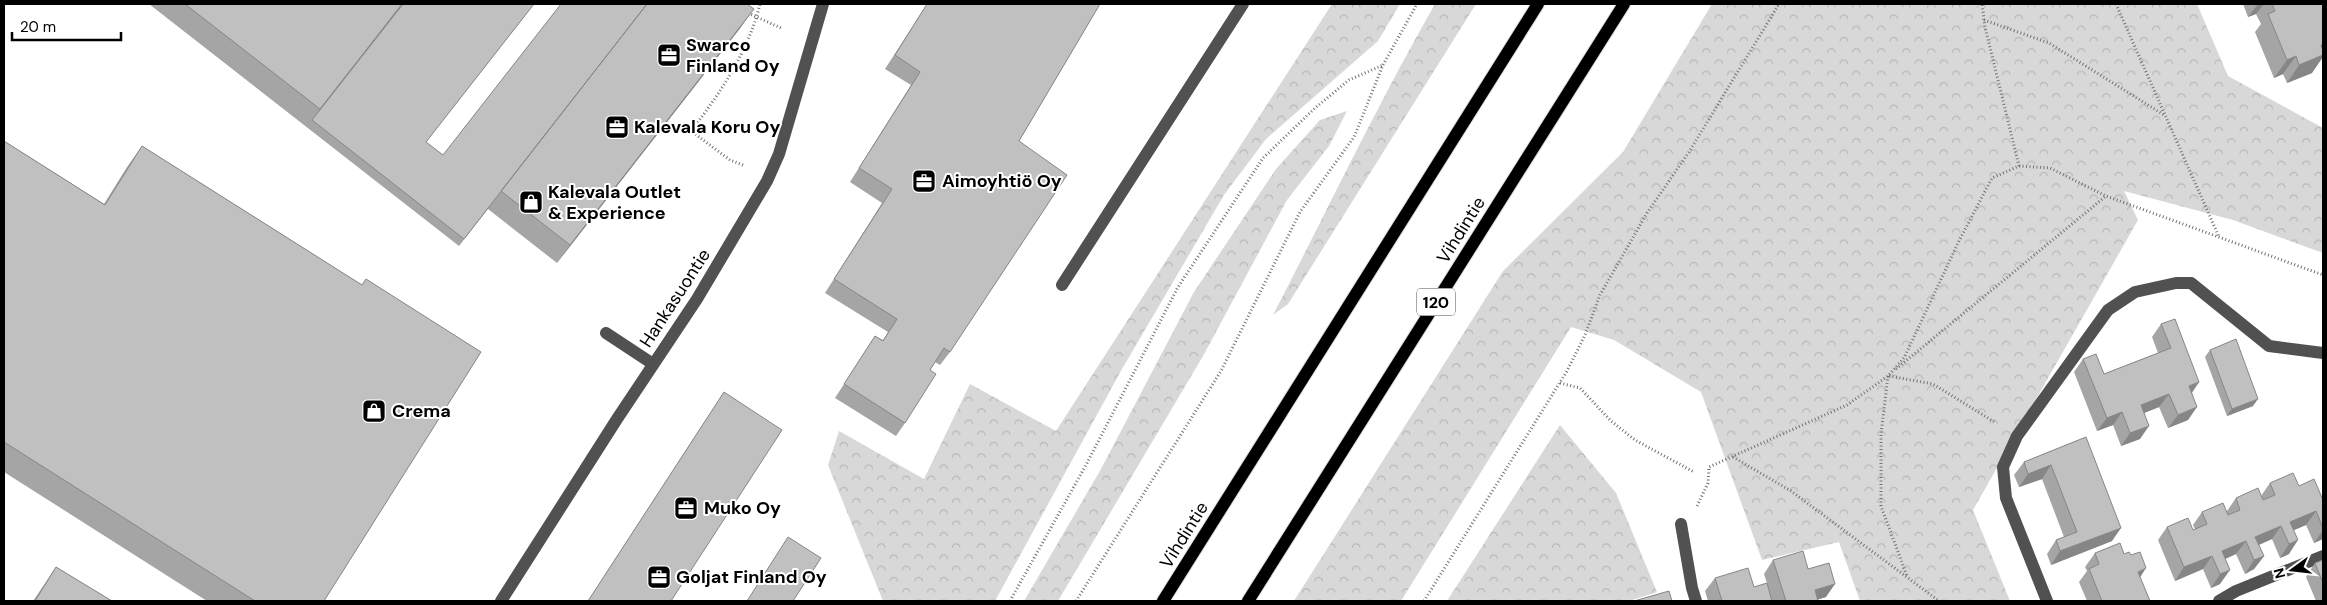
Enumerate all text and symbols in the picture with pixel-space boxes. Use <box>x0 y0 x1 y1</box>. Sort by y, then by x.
scale bar <box>12 10 121 42</box>
text: 20 m <box>20 17 56 37</box>
place label: Swarco Finland Oy <box>686 33 780 78</box>
office icon: Swarco Finland Oy <box>656 42 682 68</box>
office icon: Kalevala Koru Oy <box>604 114 630 140</box>
place label: Kalevala Koru Oy <box>634 115 780 139</box>
office icon: Aimoyhtiö Oy <box>911 168 937 194</box>
place label: Aimoyhtiö Oy <box>942 169 1062 193</box>
place label: Kalevala Outlet & Experience <box>548 180 681 225</box>
shop icon: Kalevala Outlet & Experience <box>518 189 544 215</box>
street label: Vihdintie <box>1431 192 1491 268</box>
street label: Hankasuontie <box>634 244 716 352</box>
road number: 120 <box>1417 288 1455 316</box>
shop icon: Crema <box>361 398 387 424</box>
place label: Crema <box>392 399 451 423</box>
office icon: Muko Oy <box>673 495 699 521</box>
place label: Muko Oy <box>704 496 781 520</box>
street label: Vihdintie <box>1154 497 1214 573</box>
north arrow <box>2267 545 2317 595</box>
office icon: Goljat Finland Oy <box>646 564 672 590</box>
place label: Goljat Finland Oy <box>676 565 827 589</box>
text: N <box>2269 566 2289 581</box>

